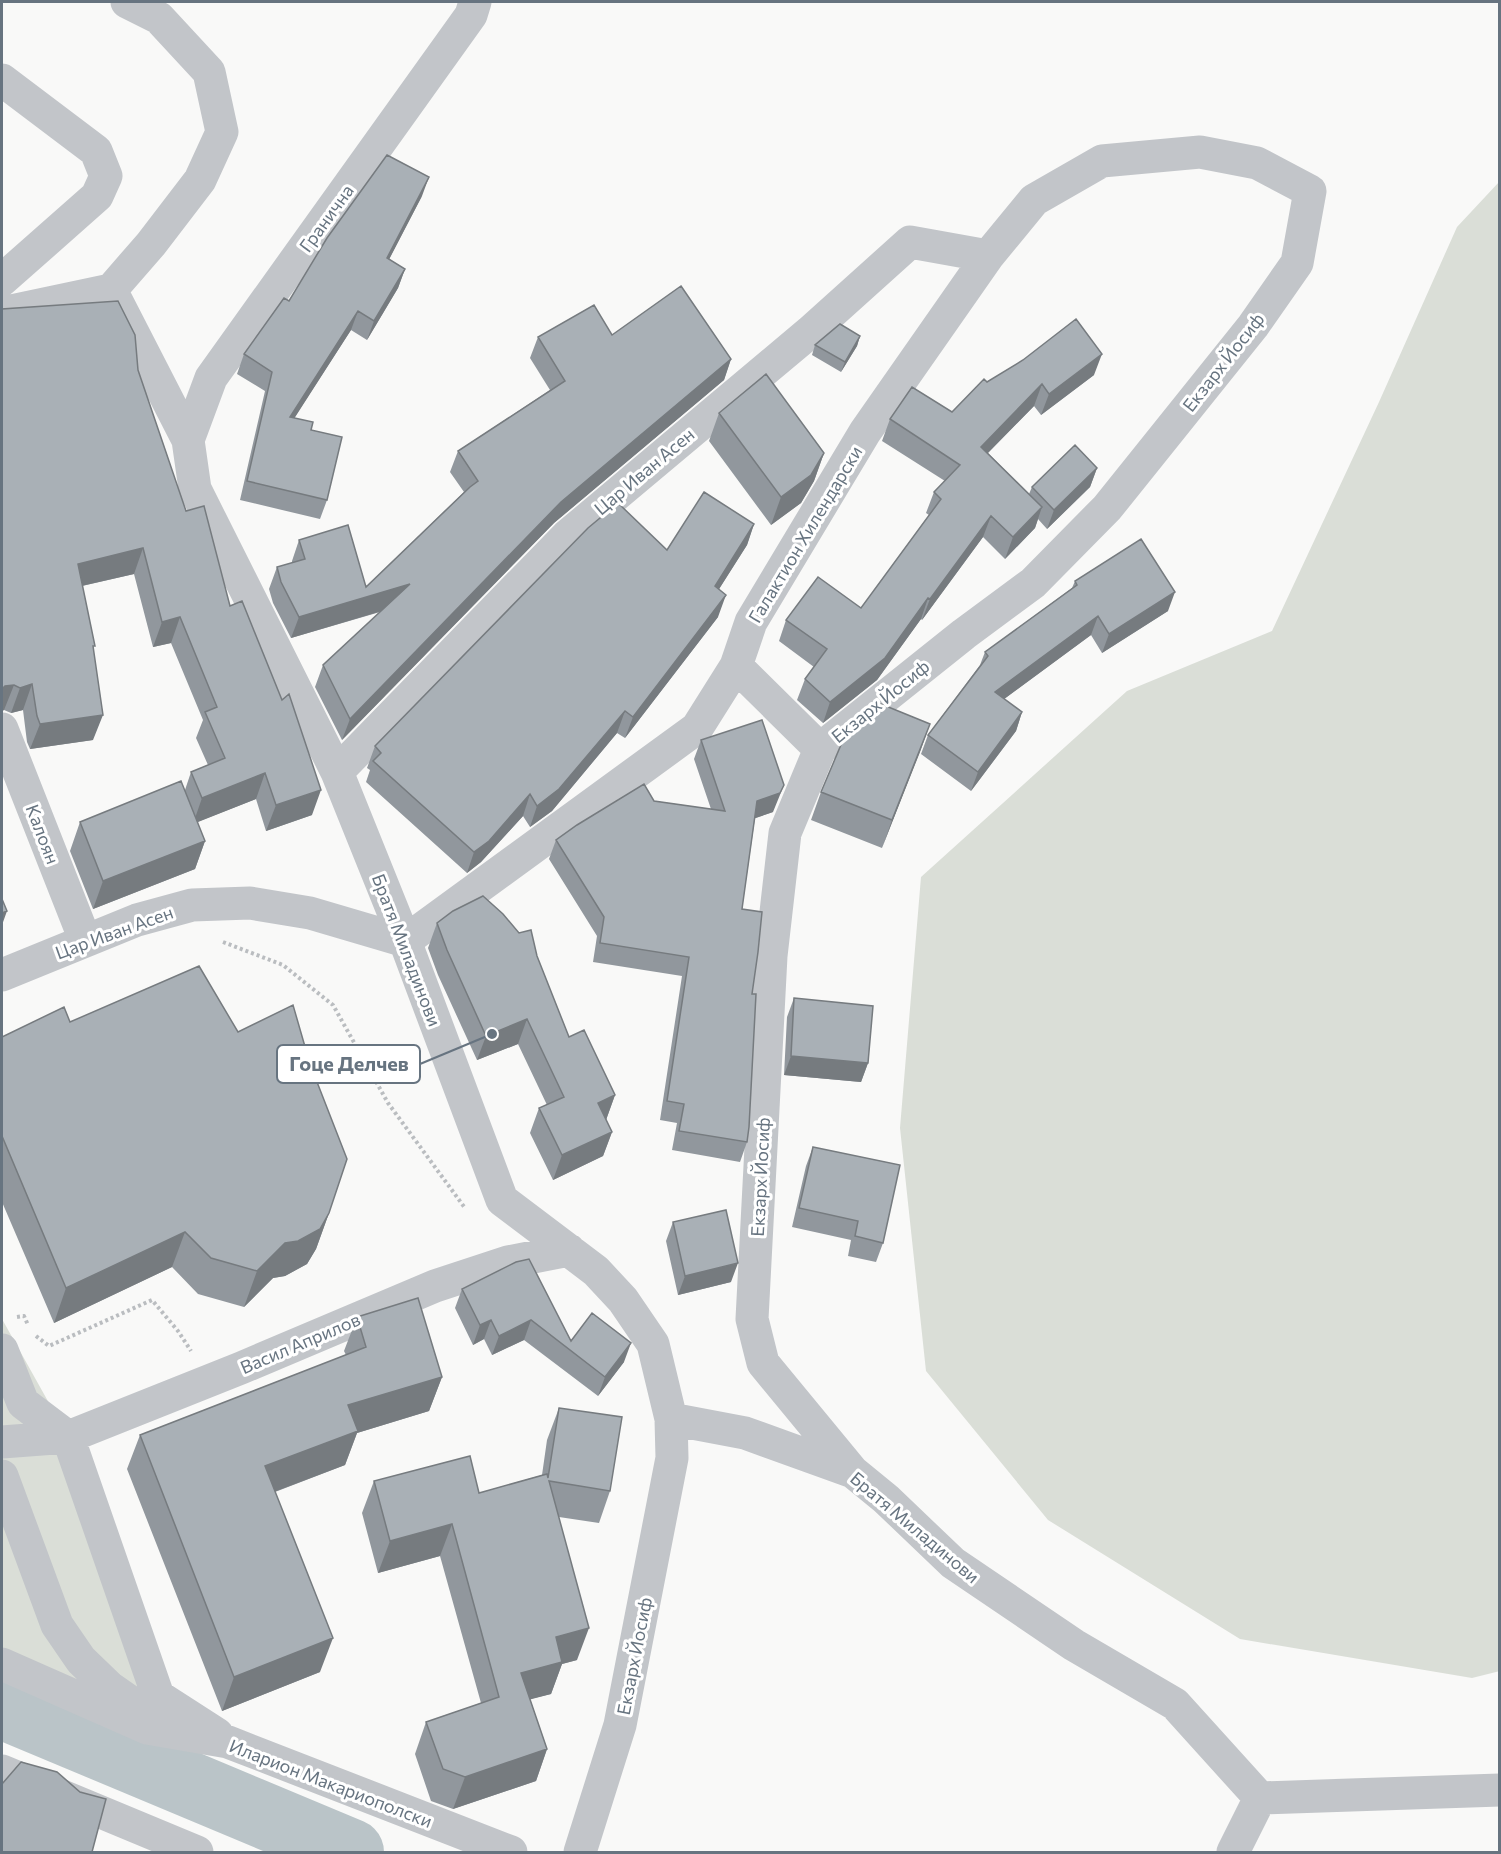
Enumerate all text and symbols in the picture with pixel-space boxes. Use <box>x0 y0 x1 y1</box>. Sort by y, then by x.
street label: Гранична <box>294 180 358 256</box>
street label: Екзарх Йосиф <box>1178 308 1268 416</box>
street label: Цар Иван Асен <box>589 423 699 519</box>
street label: Галактион Хилендарски <box>743 442 867 626</box>
street label: Екзарх Йосиф <box>827 655 933 747</box>
street label: Калоян <box>22 801 64 867</box>
street label: Братя Миладинови <box>368 871 446 1029</box>
street label: Цар Иван Асен <box>52 900 176 964</box>
callout: Гоце Делчев <box>277 1045 420 1083</box>
text: Гоце Делчев <box>289 1051 409 1075</box>
street label: Екзарх Йосиф <box>746 1117 774 1237</box>
street label: Васил Априлов <box>237 1308 363 1378</box>
street label: Братя Миладинови <box>846 1467 984 1587</box>
street label: Екзарх Йосиф <box>612 1595 656 1717</box>
street label: Иларион Макариополски <box>226 1734 436 1832</box>

